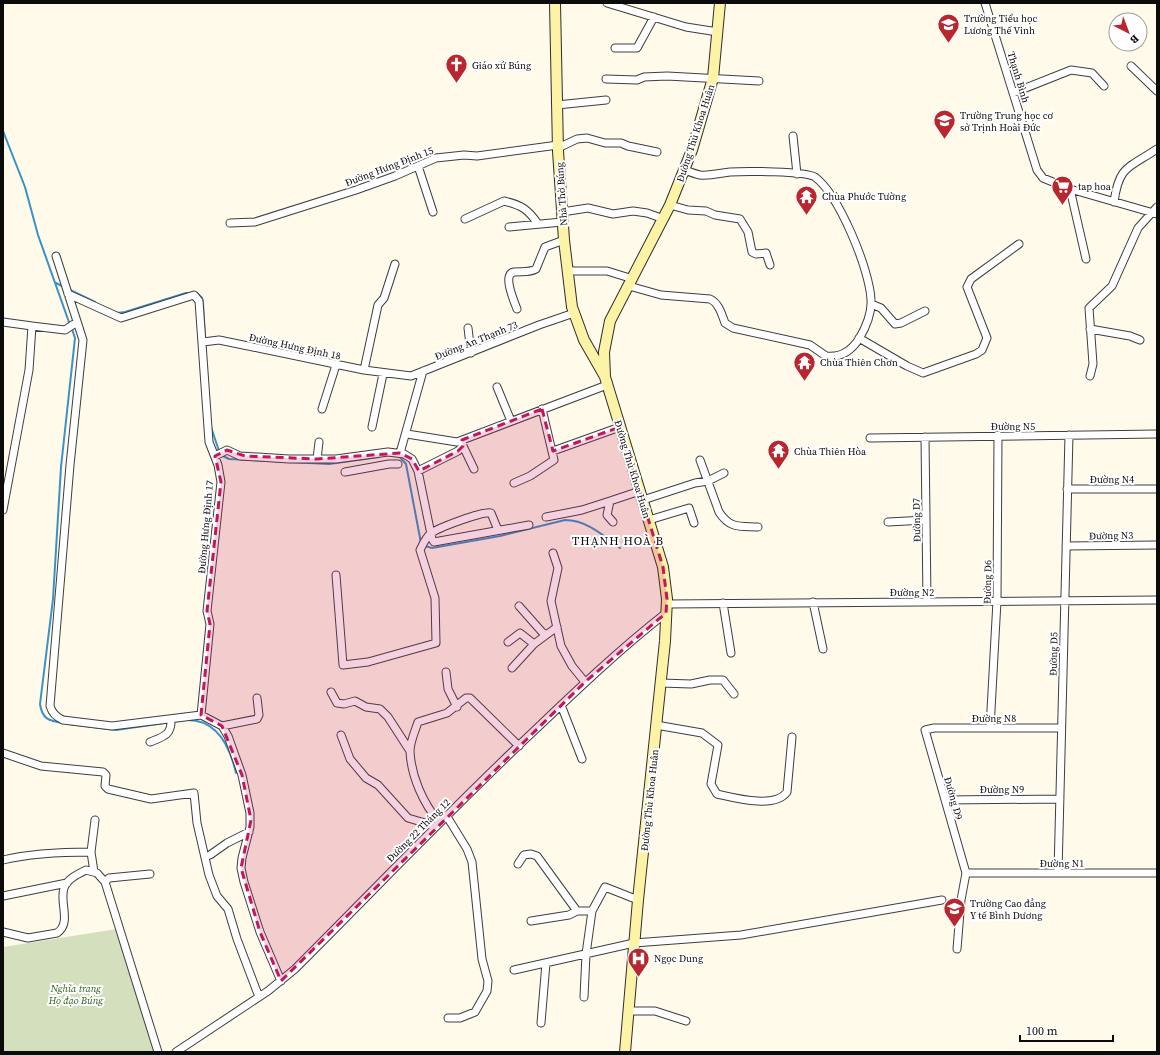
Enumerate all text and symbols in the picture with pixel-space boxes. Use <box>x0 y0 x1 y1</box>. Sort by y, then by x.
school or university icon: Trường Tiểu học Lương Thế Vinh <box>936 11 962 44</box>
place label: Trường Tiểu học Lương Thế Vinh <box>964 12 1037 37</box>
north arrow <box>1108 12 1148 52</box>
text: B <box>1127 31 1142 47</box>
street label: Thạnh Bình <box>1005 50 1032 104</box>
church icon: Giáo xứ Búng <box>443 52 469 85</box>
place label: Giáo xứ Búng <box>472 59 531 72</box>
street label: Đường Thủ Khoa Huân <box>674 83 717 184</box>
school or university icon: Trường Trung học cơ sở Trịnh Hoài Đức <box>932 108 958 141</box>
place label: Trường Trung học cơ sở Trịnh Hoài Đức <box>960 109 1054 134</box>
street label: Đường Hưng Định 15 <box>343 144 435 189</box>
street label: Nhà Thờ Búng <box>553 162 570 226</box>
supermarket icon: tap hoa <box>1049 173 1075 206</box>
place label: tap hoa <box>1078 180 1112 193</box>
temple icon: Chùa Phước Tường <box>794 183 820 216</box>
place label: Chùa Phước Tường <box>822 190 906 203</box>
street label: Đường An Thạnh 73 <box>433 318 520 363</box>
street label: Đường Hưng Định 18 <box>248 330 342 363</box>
temple icon: Chùa Thiên Chơn <box>791 349 817 382</box>
place label: Chùa Thiên Chơn <box>820 356 898 369</box>
street label: Đường Thủ Khoa Huân <box>611 418 654 520</box>
street label: Đường N5 <box>991 420 1035 433</box>
temple icon: Chùa Thiên Hòa <box>765 438 791 471</box>
place label: Chùa Thiên Hòa <box>794 445 867 458</box>
street label: Đường N4 <box>1090 473 1134 486</box>
street label: Đường Hưng Định 17 <box>195 480 216 574</box>
street label: Đường D7 <box>910 498 923 542</box>
street label: Đường N3 <box>1089 529 1133 542</box>
district label: THẠNH HOÀ B <box>572 533 664 549</box>
street label: Đường D6 <box>981 560 994 604</box>
street label: Đường N2 <box>890 586 934 599</box>
street label: Đường D5 <box>1047 632 1060 676</box>
street label: Đường N8 <box>972 712 1016 725</box>
street label: Đường Thủ Khoa Huân <box>638 749 661 852</box>
street label: Đường D9 <box>941 775 966 821</box>
street label: Đường N9 <box>980 783 1024 796</box>
street label: Đường 22 Tháng 12 <box>384 796 453 865</box>
street label: Đường N1 <box>1040 857 1084 870</box>
school or university icon: Trường Cao đẳng Y tế Bình Dương <box>942 896 968 929</box>
place label: Trường Cao đẳng Y tế Bình Dương <box>970 897 1046 922</box>
hospital icon: Ngọc Dung <box>626 945 652 978</box>
place label: Ngọc Dung <box>654 952 703 965</box>
park label: Nghĩa trang Họ đạo Búng <box>48 982 104 1007</box>
scale bar <box>1020 1017 1113 1043</box>
text: 100 m <box>1026 1023 1058 1039</box>

